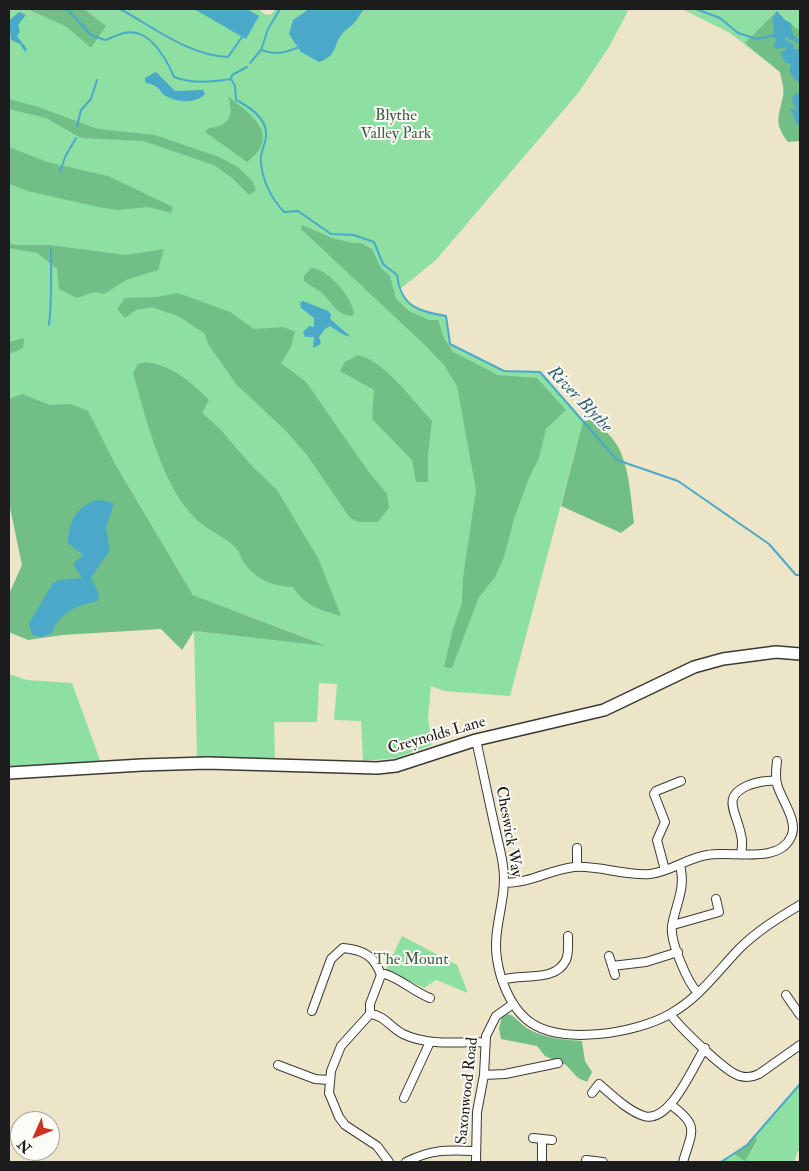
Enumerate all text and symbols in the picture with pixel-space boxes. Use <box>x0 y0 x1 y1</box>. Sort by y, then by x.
park label: Blythe Valley Park <box>361 107 431 145</box>
water label: River Blythe <box>542 362 616 438</box>
street label: Creynolds Lane <box>386 713 488 759</box>
street label: Cheswick Way <box>491 785 525 879</box>
park label: The Mount <box>374 951 448 971</box>
street label: Saxonwood Road <box>453 1036 483 1146</box>
north arrow <box>10 1111 60 1161</box>
text: N <box>14 1136 35 1156</box>

